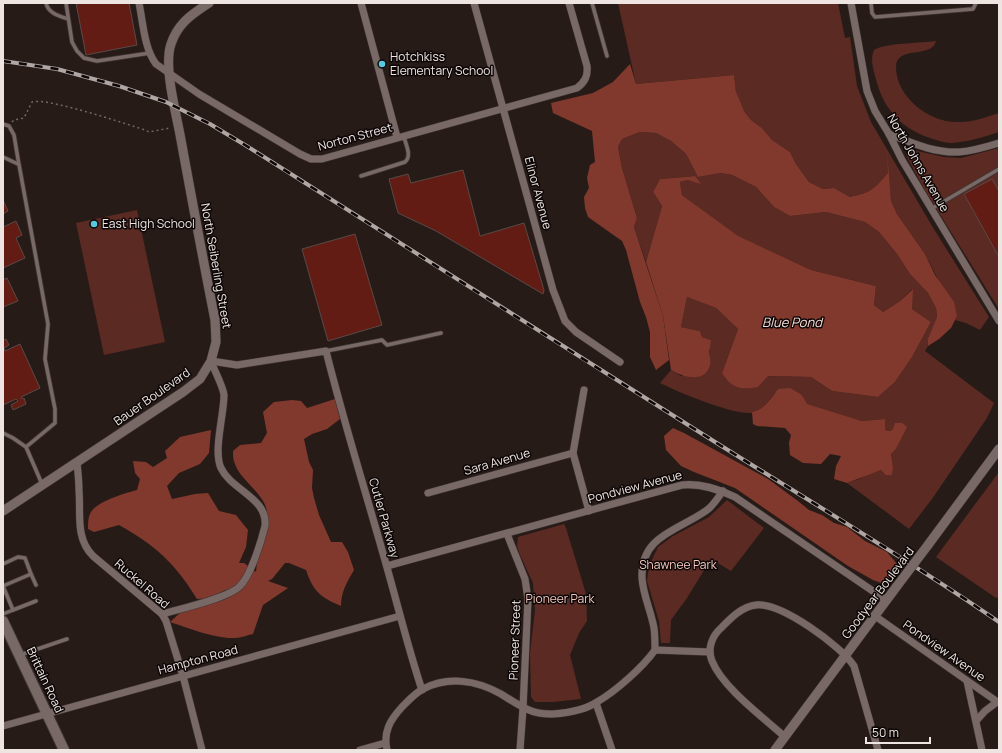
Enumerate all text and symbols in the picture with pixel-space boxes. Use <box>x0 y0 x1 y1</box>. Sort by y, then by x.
place label: Hotchkiss Elementary School <box>390 48 493 79</box>
marker: Hotchkiss Elementary School <box>377 59 387 69</box>
street label: North Johns Avenue <box>883 111 953 215</box>
street label: Norton Street <box>316 118 394 155</box>
street label: Elinor Avenue <box>521 155 556 231</box>
street label: North Seiberling Street <box>197 202 236 330</box>
place label: East High School <box>102 215 195 232</box>
marker: East High School <box>89 219 99 229</box>
water label: Blue Pond <box>762 313 824 331</box>
street label: Bauer Boulevard <box>110 364 193 429</box>
street label: Sara Avenue <box>462 444 532 479</box>
street label: Pondview Avenue <box>586 466 684 507</box>
street label: Cutler Parkway <box>365 476 404 560</box>
street label: Goodyear Boulevard <box>837 543 918 642</box>
street label: Ruckel Road <box>111 555 173 612</box>
park label: Shawnee Park <box>639 556 718 573</box>
park label: Pioneer Park <box>526 590 595 607</box>
street label: Pioneer Street <box>505 599 524 680</box>
street label: Pondview Avenue <box>900 616 989 685</box>
street label: Hampton Road <box>156 641 240 678</box>
street label: Brittain Road <box>23 644 68 715</box>
scale bar <box>866 719 930 745</box>
text: 50 m <box>872 724 899 741</box>

